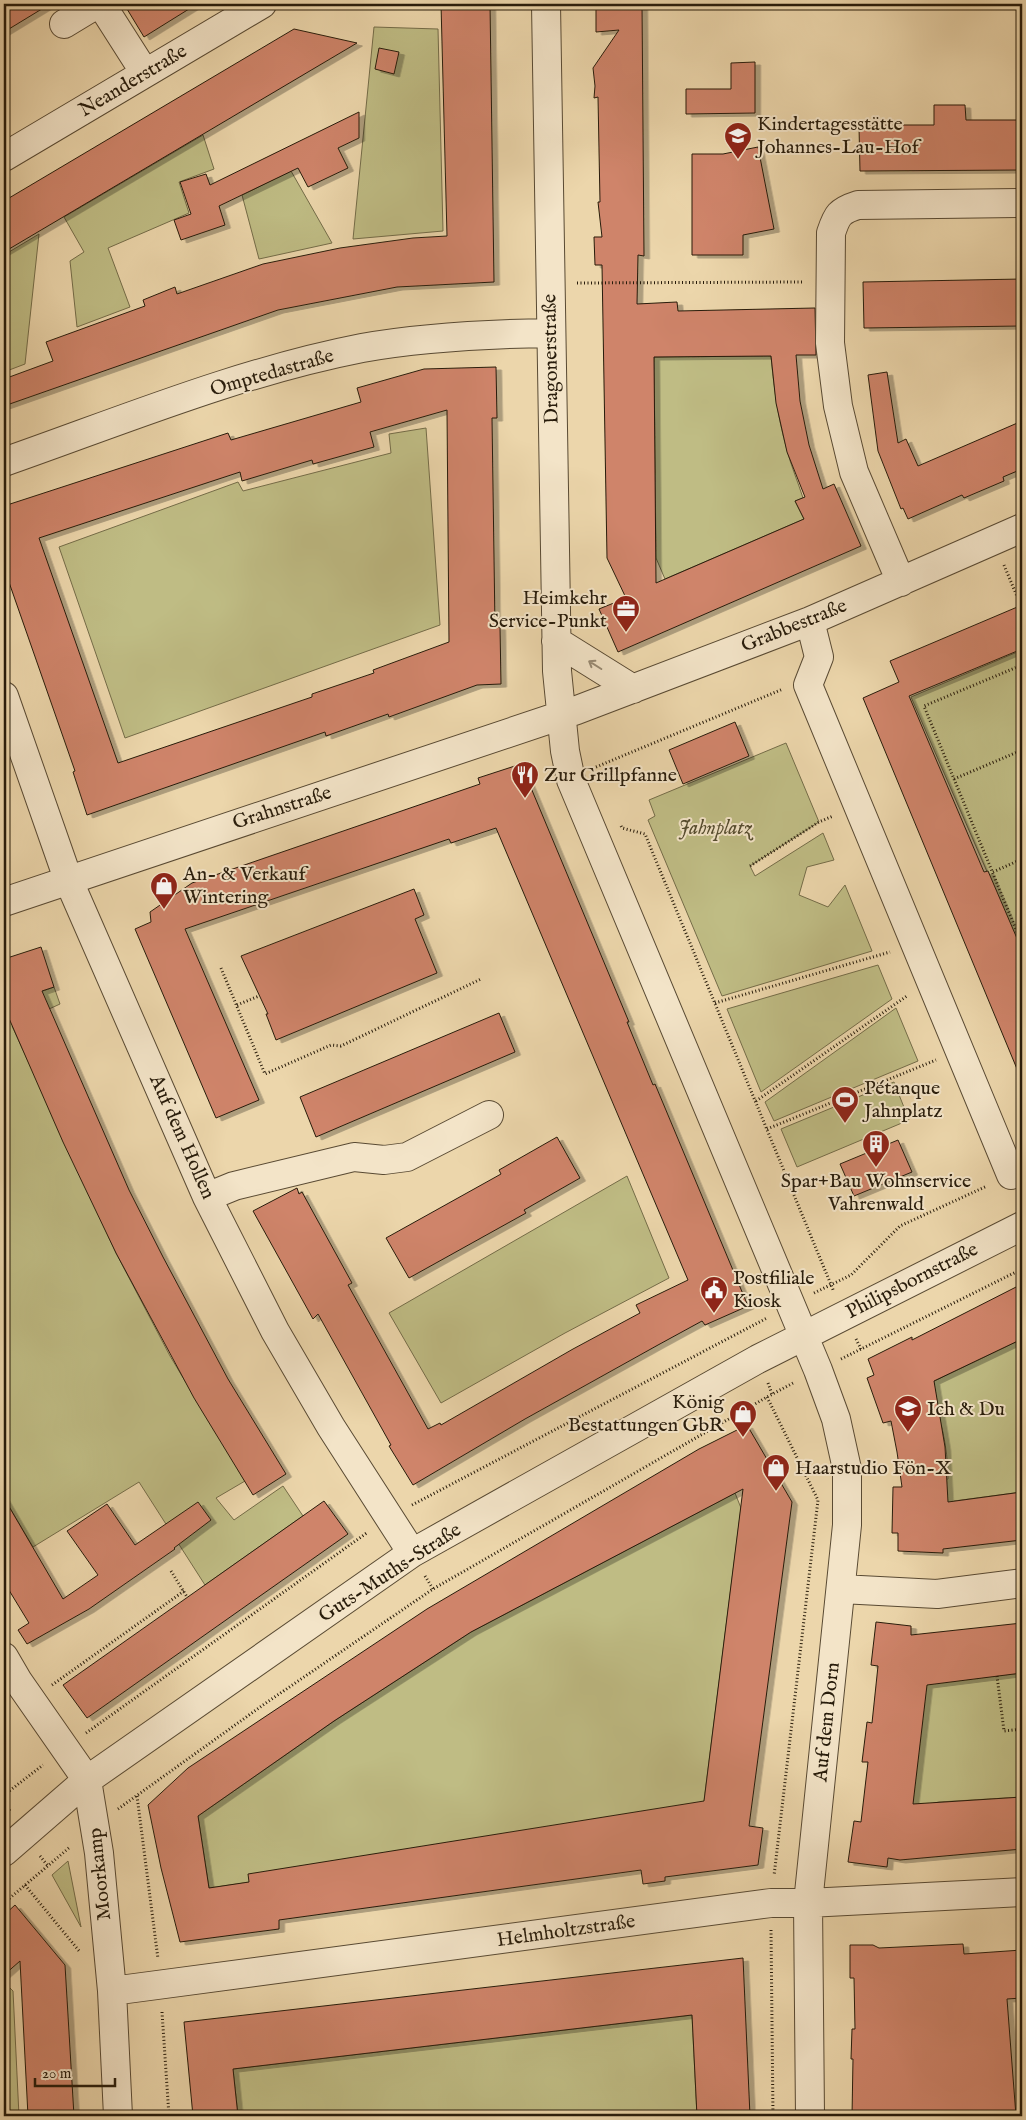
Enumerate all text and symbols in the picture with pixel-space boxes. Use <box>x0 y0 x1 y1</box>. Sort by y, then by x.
street label: Neanderstraße <box>74 39 192 123</box>
place label: Kindertagesstätte Johannes-Lau-Hof <box>755 112 922 160</box>
school or university icon: Kindertagesstätte Johannes-Lau-Hof <box>723 121 753 160</box>
street label: Dragonerstraße <box>537 294 565 424</box>
street label: Omptedastraße <box>207 343 337 403</box>
place label: Heimkehr Service-Punkt <box>489 586 608 634</box>
street label: Grabbestraße <box>737 593 851 659</box>
office icon: Heimkehr Service-Punkt <box>611 594 641 633</box>
one-way arrow <box>588 659 602 669</box>
restaurant icon: Zur Grillpfanne <box>510 760 540 799</box>
place label: Zur Grillpfanne <box>544 763 677 788</box>
street label: Grahnstraße <box>229 780 335 836</box>
park label: Jahnplatz <box>679 816 754 841</box>
place label: An- & Verkauf Wintering <box>182 862 309 910</box>
shop icon: An- & Verkauf Wintering <box>149 871 179 910</box>
street label: Auf dem Hollen <box>143 1070 221 1203</box>
place label: Pétanque Jahnplatz <box>862 1076 943 1124</box>
sports icon: Pétanque Jahnplatz <box>830 1085 860 1124</box>
building icon: Spar+Bau Wohnservice Vahrenwald <box>861 1129 891 1168</box>
place label: Spar+Bau Wohnservice Vahrenwald <box>781 1169 971 1217</box>
street label: Philipsbornstraße <box>842 1237 982 1325</box>
place label: Postfiliale Kiosk <box>733 1266 815 1314</box>
public building icon: Postfiliale Kiosk <box>699 1275 729 1314</box>
place label: König Bestattungen GbR <box>568 1390 725 1438</box>
school or university icon: Ich & Du <box>893 1394 923 1433</box>
place label: Ich & Du <box>927 1397 1005 1422</box>
shop icon: König Bestattungen GbR <box>728 1399 758 1438</box>
shop icon: Haarstudio Fön-X <box>761 1453 791 1492</box>
place label: Haarstudio Fön-X <box>795 1456 951 1481</box>
street label: Guts-Muths-Straße <box>314 1518 466 1628</box>
street label: Auf dem Dorn <box>808 1661 846 1784</box>
street label: Moorkamp <box>83 1826 117 1922</box>
street label: Helmholtzstraße <box>495 1909 637 1953</box>
scale bar <box>35 2055 115 2087</box>
text: 20 m <box>42 2064 72 2083</box>

